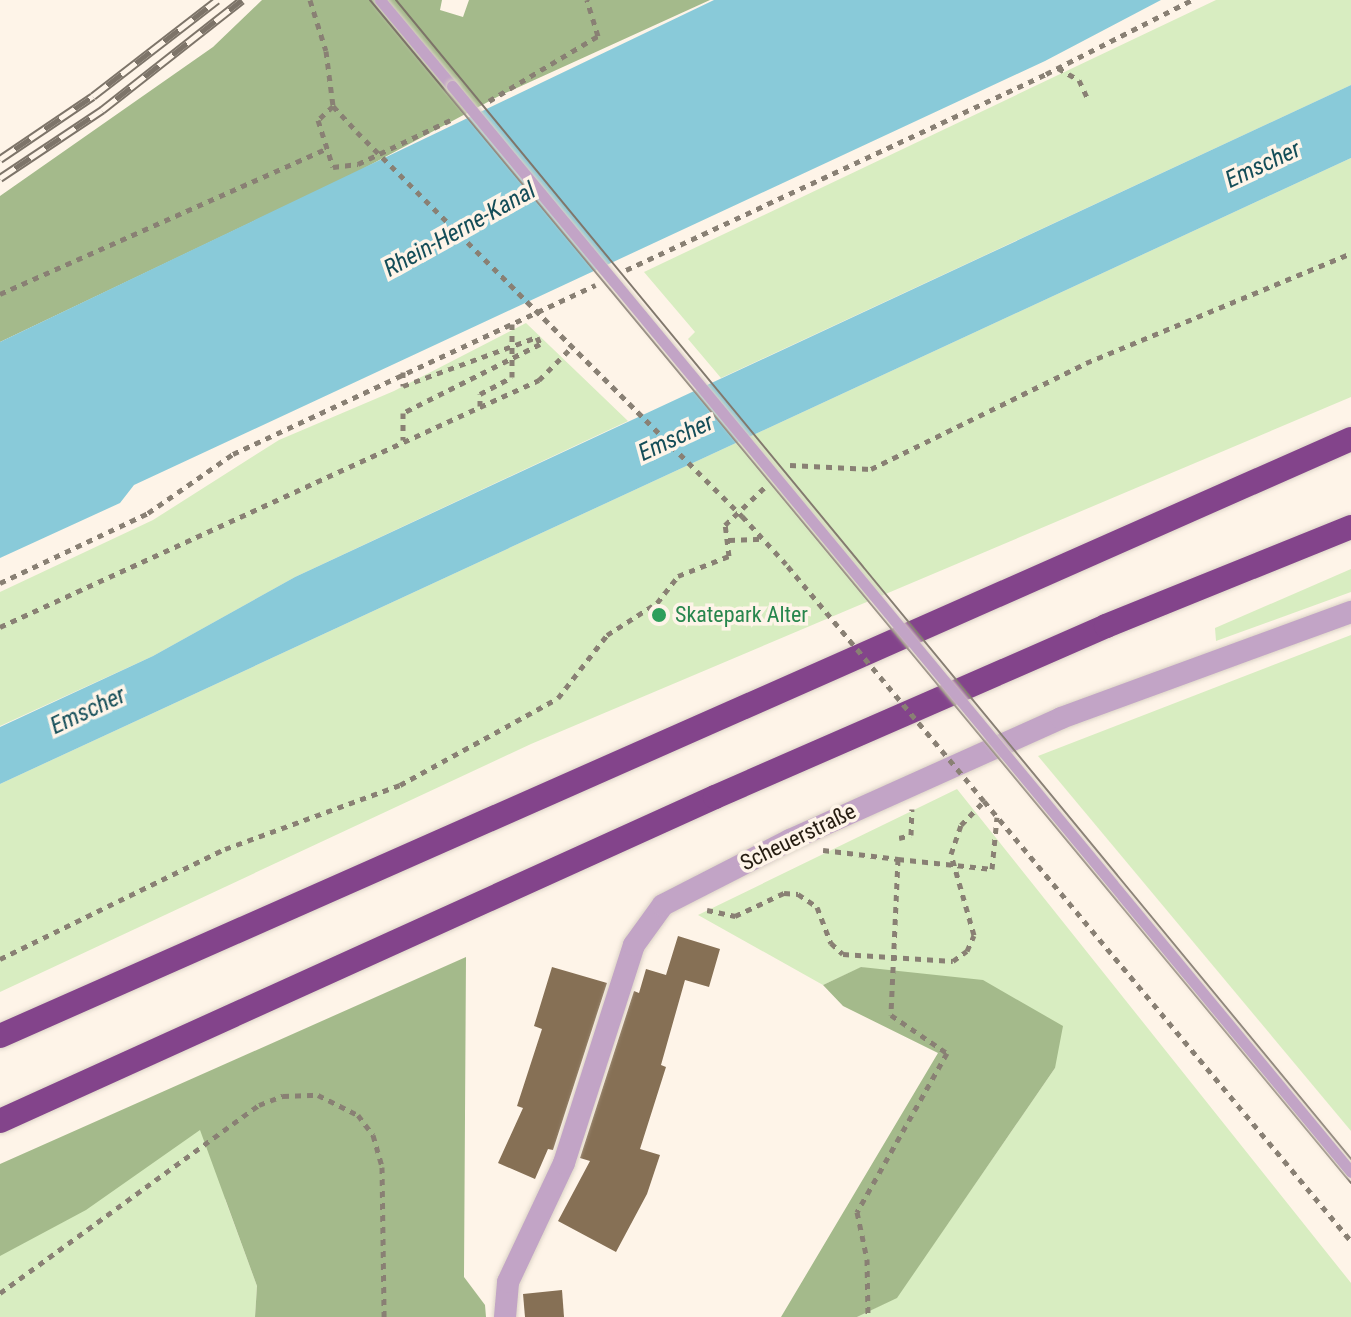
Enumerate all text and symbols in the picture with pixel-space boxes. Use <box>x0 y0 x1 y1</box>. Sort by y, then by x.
water label: Emscher <box>1221 135 1305 195</box>
water label: Rhein-Herne-Kanal <box>379 176 541 284</box>
water label: Emscher <box>634 408 718 468</box>
place label: Skatepark Alter <box>675 602 808 628</box>
marker: Skatepark Alter <box>650 606 668 624</box>
water label: Emscher <box>46 681 130 741</box>
street label: Scheuerstraße <box>736 798 860 876</box>

